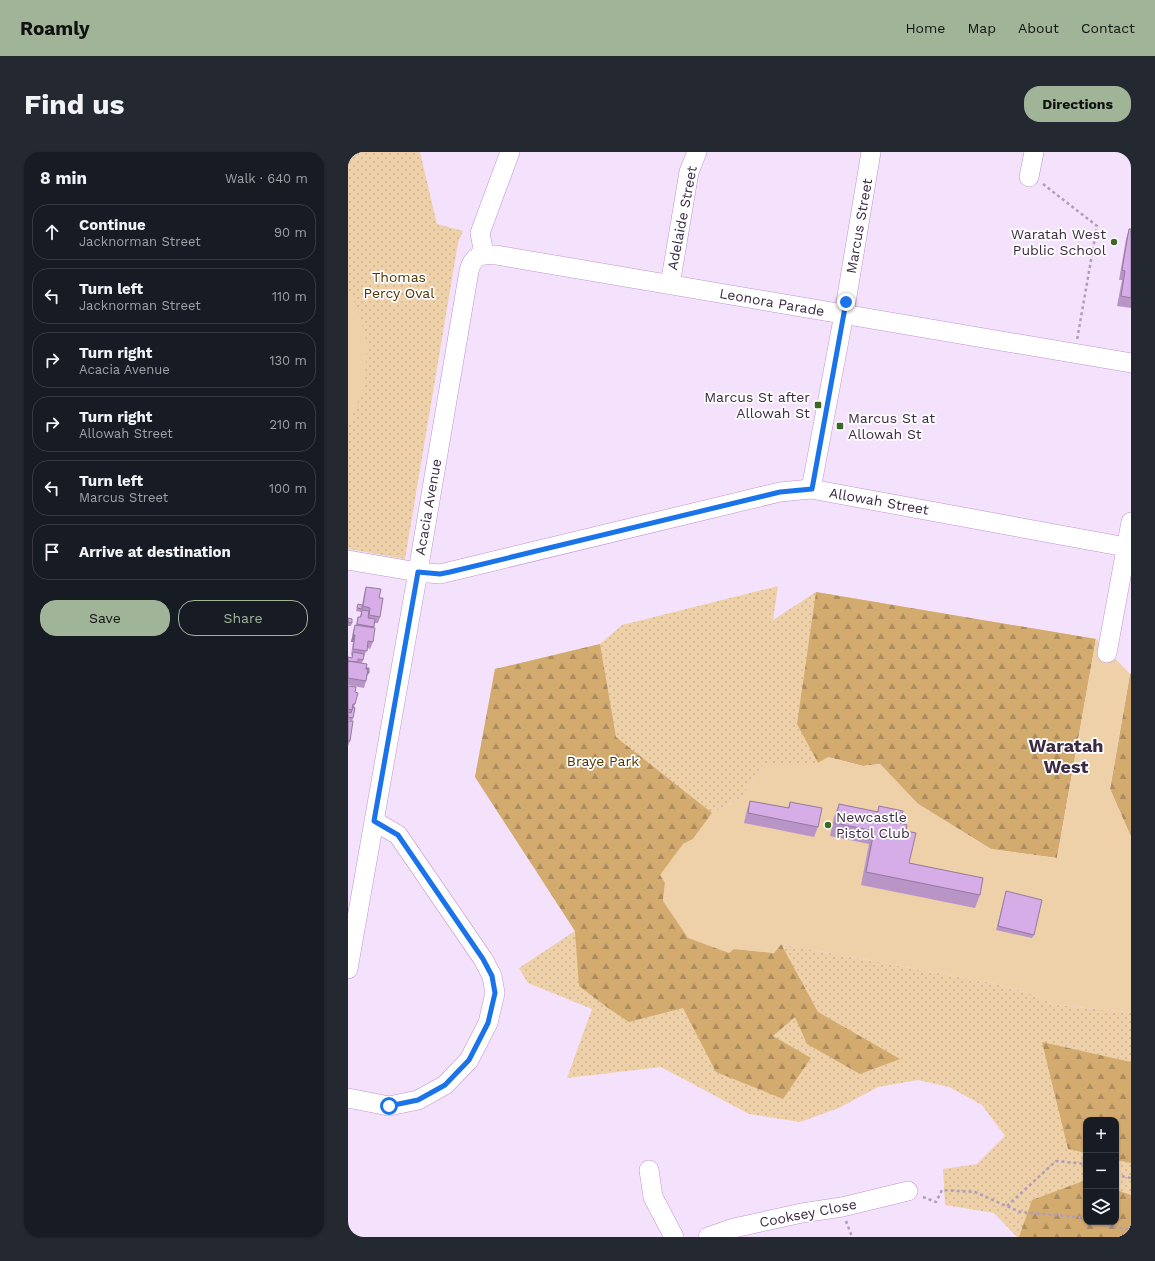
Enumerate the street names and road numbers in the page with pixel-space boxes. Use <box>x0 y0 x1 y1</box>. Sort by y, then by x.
street label: Adelaide Street <box>664 164 700 271</box>
street label: Marcus Street <box>843 177 875 275</box>
street label: Leonora Parade <box>718 285 826 319</box>
street label: Acacia Avenue <box>412 457 444 557</box>
street label: Allowah Street <box>828 484 930 518</box>
street label: Cooksey Close <box>758 1196 858 1230</box>

